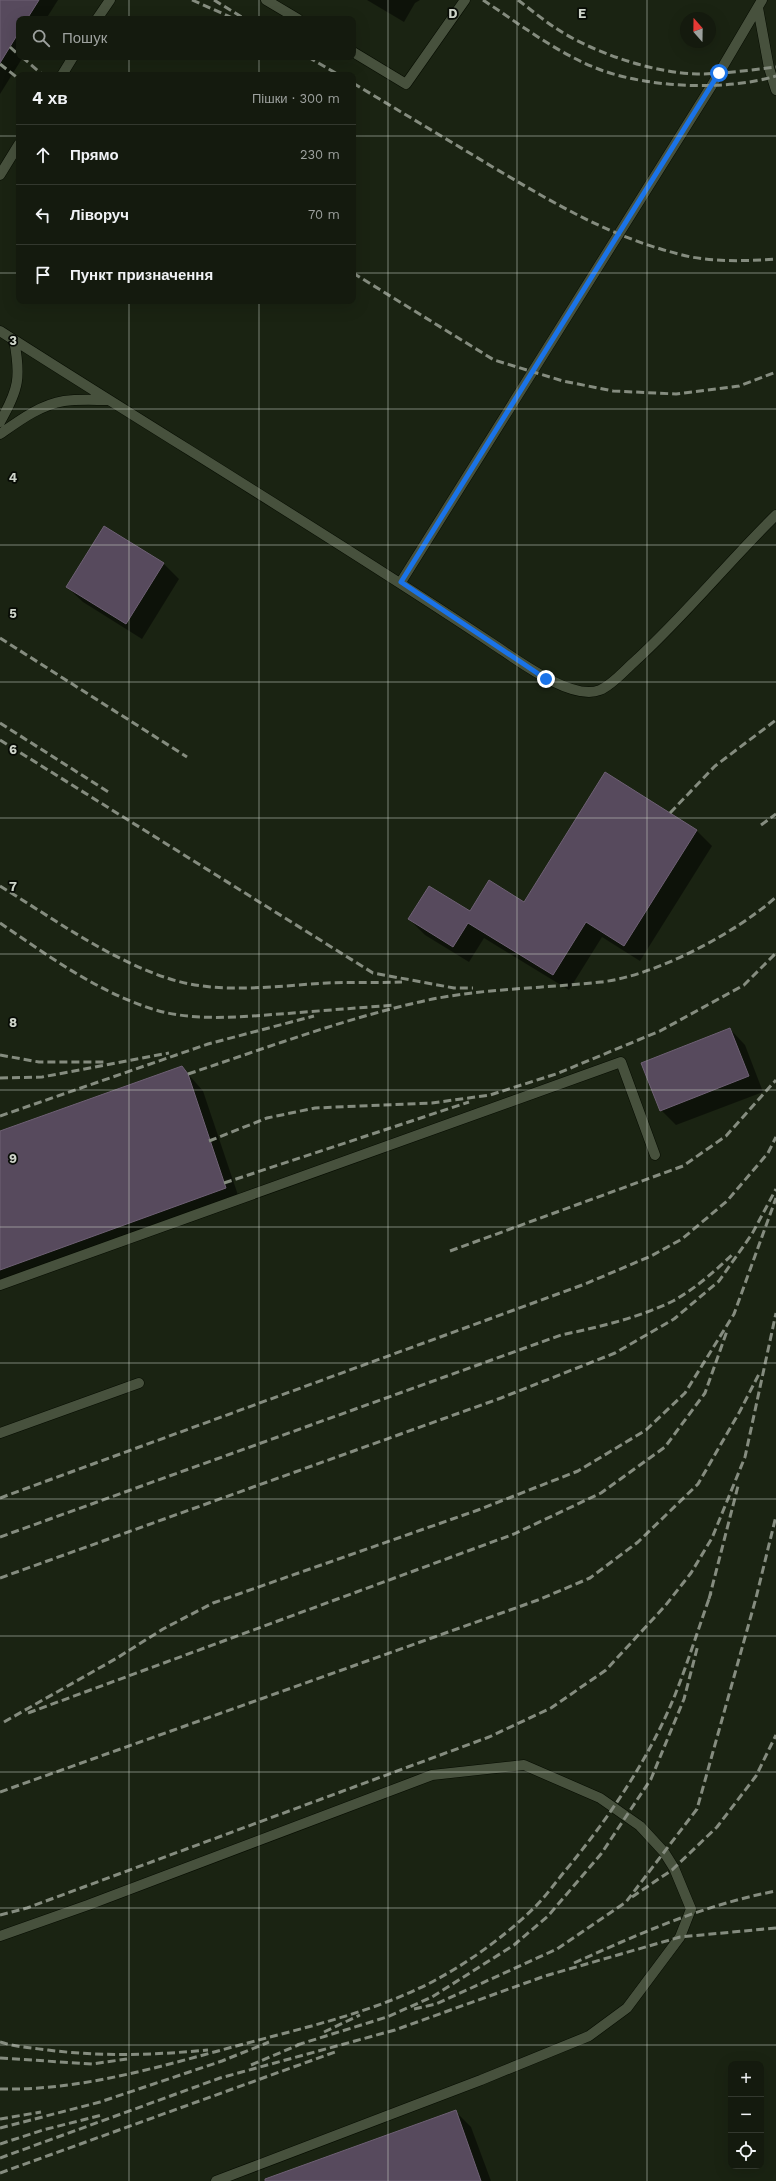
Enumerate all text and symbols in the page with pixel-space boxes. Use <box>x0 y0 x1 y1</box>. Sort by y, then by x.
text: D <box>448 6 458 21</box>
text: E <box>578 6 586 21</box>
north arrow <box>680 12 716 48</box>
search box <box>16 16 356 60</box>
icon: search <box>30 27 52 49</box>
text: Пошук <box>62 29 107 47</box>
route start <box>710 64 728 82</box>
text: 4 хв <box>32 88 68 108</box>
text: Пішки · 300 m <box>252 91 340 106</box>
icon: ahead <box>32 144 54 166</box>
text: Прямо <box>70 146 119 164</box>
text: 230 m <box>300 147 340 162</box>
icon: left <box>32 204 54 226</box>
text: Ліворуч <box>70 206 129 224</box>
text: 70 m <box>308 207 340 222</box>
icon: arrive <box>32 264 54 286</box>
text: Пункт призначення <box>70 266 213 284</box>
text: 3 <box>9 333 17 348</box>
text: 4 <box>9 470 18 485</box>
text: 5 <box>9 606 17 621</box>
route end <box>537 670 555 688</box>
text: 6 <box>9 742 17 757</box>
text: 7 <box>9 879 17 894</box>
text: 8 <box>9 1015 17 1030</box>
text: 9 <box>9 1151 17 1166</box>
map controls <box>728 2061 764 2169</box>
button: + <box>728 2061 764 2097</box>
button: − <box>728 2097 764 2133</box>
button: locate <box>728 2133 764 2169</box>

